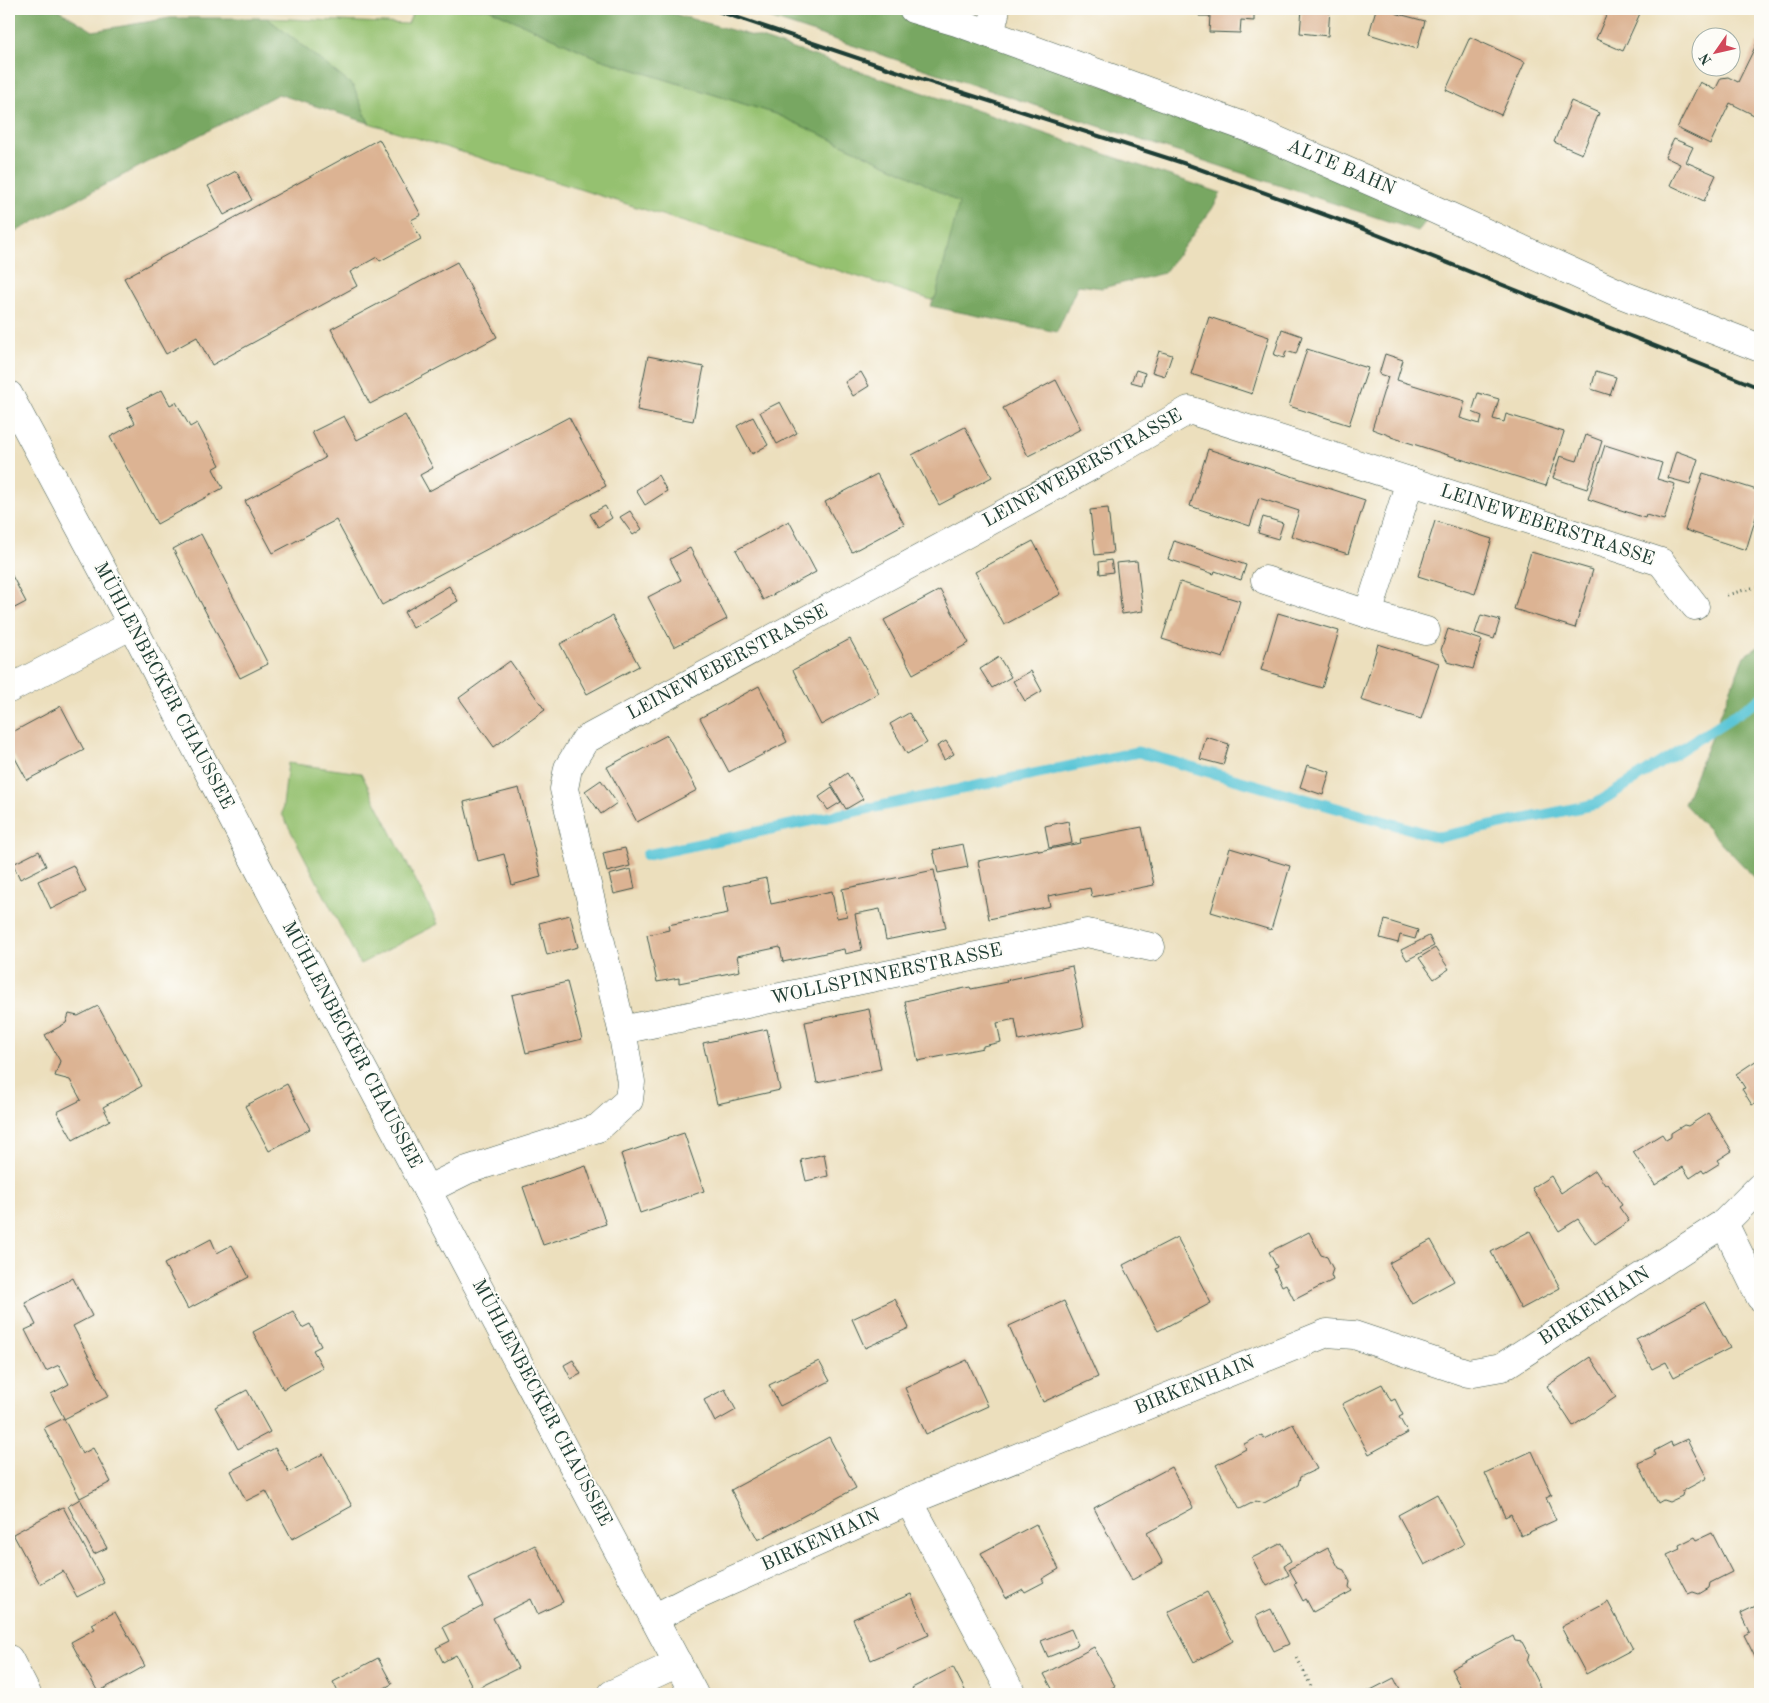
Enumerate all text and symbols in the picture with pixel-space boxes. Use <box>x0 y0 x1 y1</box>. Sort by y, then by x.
north arrow <box>1692 28 1742 78</box>
text: N <box>1697 50 1715 67</box>
street label: ALTE BAHN <box>1284 137 1398 199</box>
street label: LEINEWEBERSTRASSE <box>980 406 1186 532</box>
street label: LEINEWEBERSTRASSE <box>1437 482 1657 570</box>
street label: MÜHLENBECKER CHAUSSEE <box>90 557 240 813</box>
street label: LEINEWEBERSTRASSE <box>624 602 832 724</box>
street label: MÜHLENBECKER CHAUSSEE <box>278 916 428 1172</box>
street label: WOLLSPINNERSTRASSE <box>770 941 1004 1009</box>
street label: BIRKENHAIN <box>1536 1264 1654 1350</box>
street label: MÜHLENBECKER CHAUSSEE <box>468 1274 618 1530</box>
street label: BIRKENHAIN <box>1132 1353 1258 1419</box>
street label: BIRKENHAIN <box>759 1506 884 1576</box>

